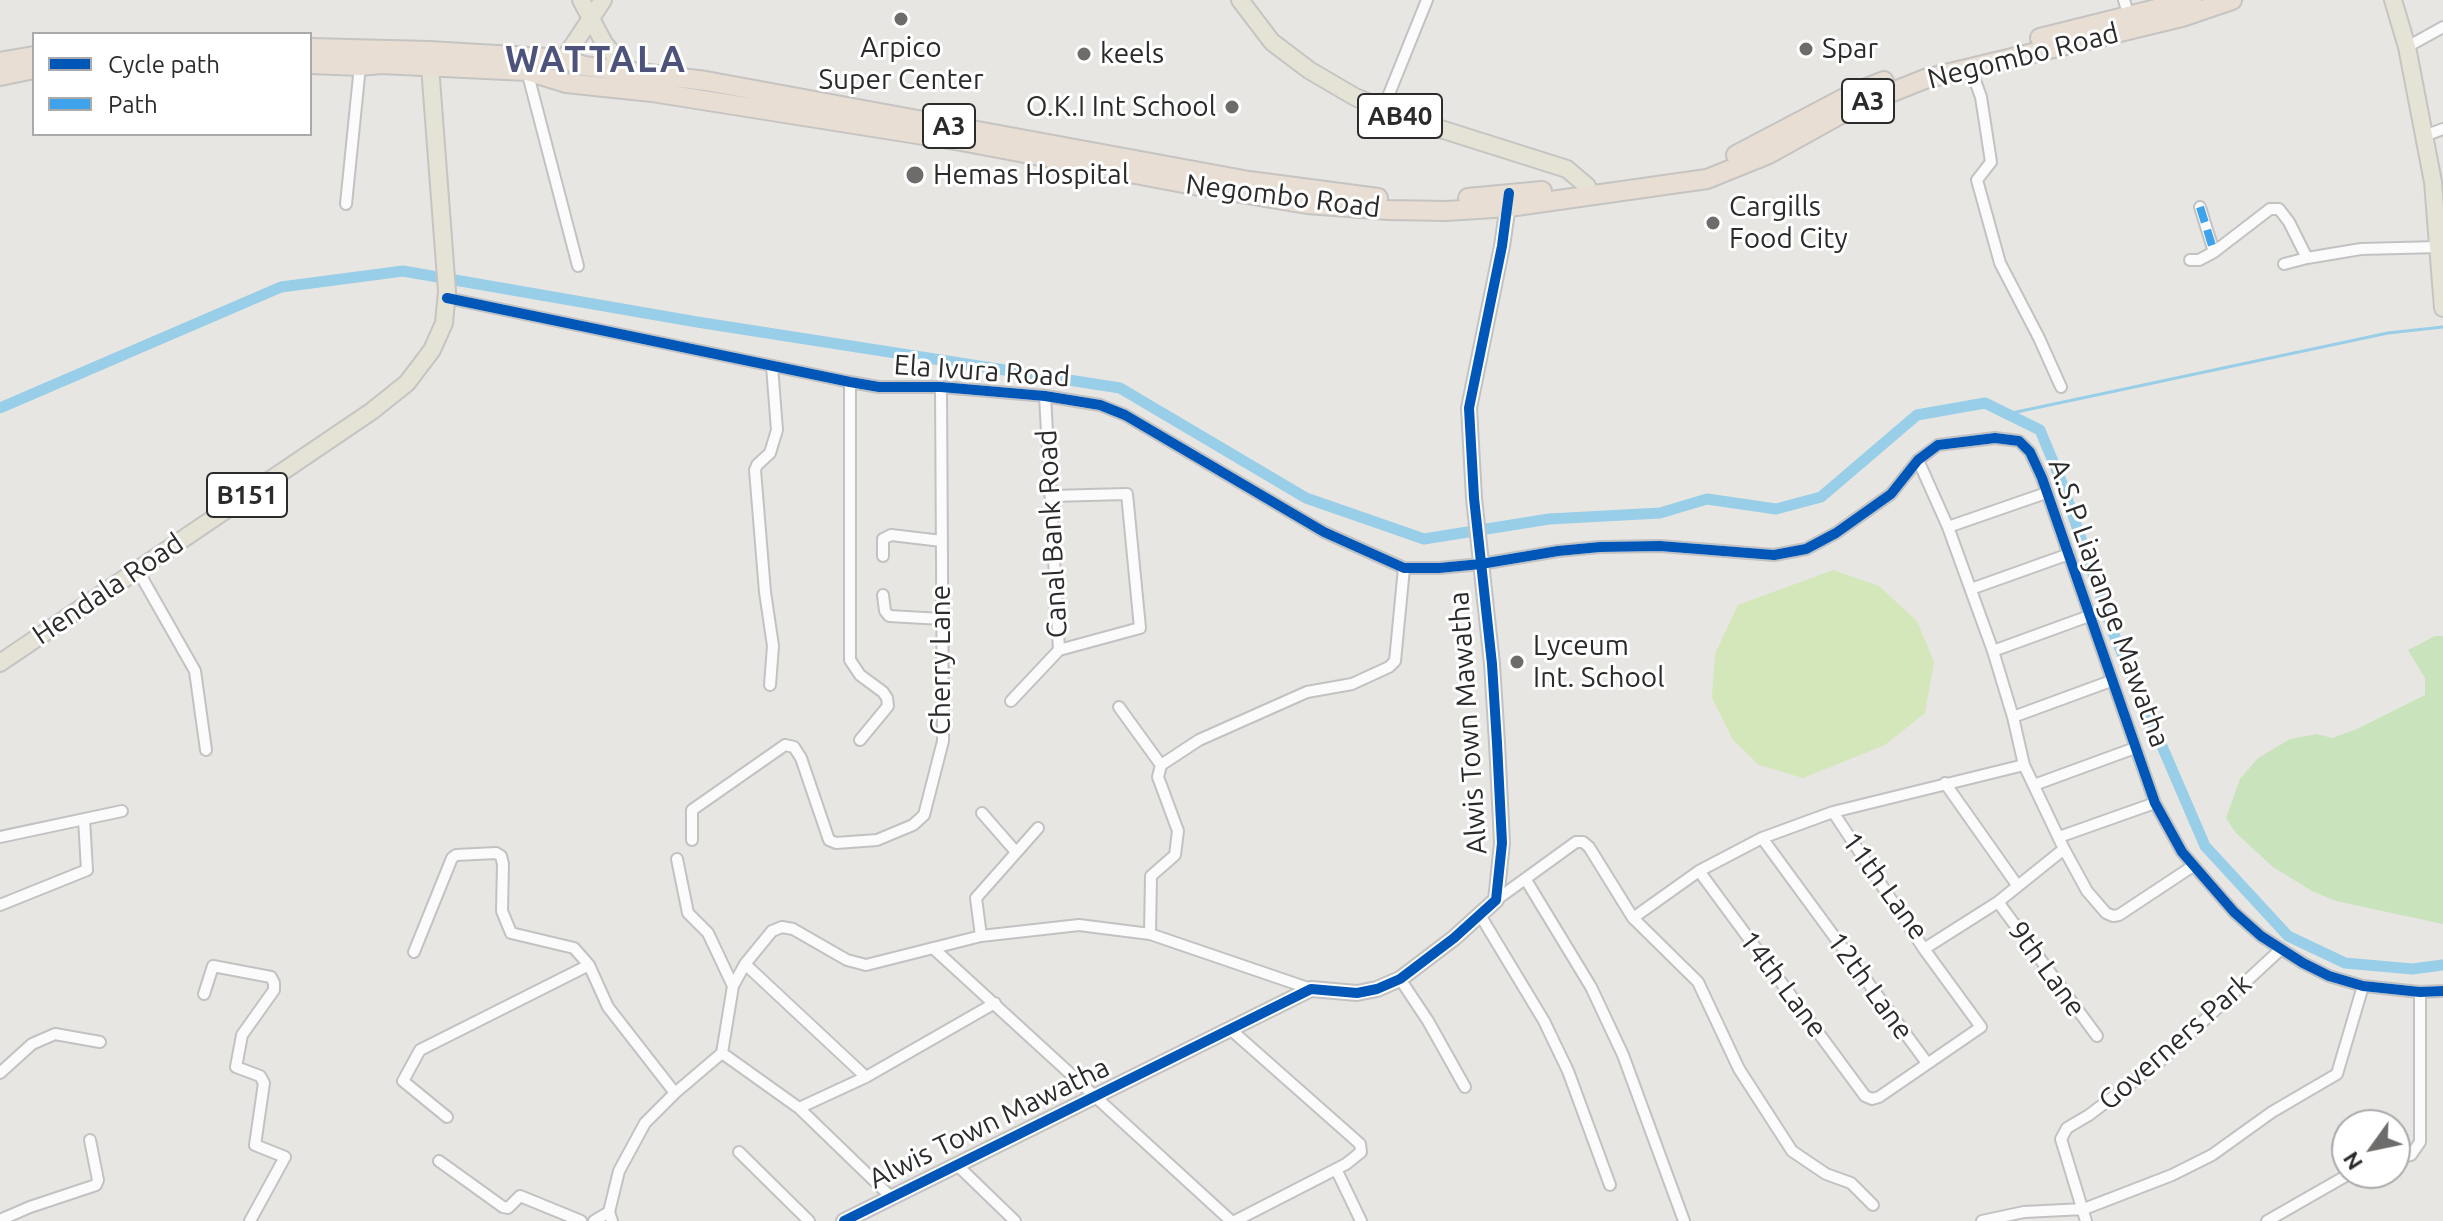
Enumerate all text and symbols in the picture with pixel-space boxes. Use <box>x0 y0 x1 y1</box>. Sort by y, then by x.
marker: Arpico Super Center <box>892 10 910 28</box>
street label: Negombo Road <box>1924 16 2122 96</box>
place label: Arpico Super Center <box>818 31 984 97</box>
legend <box>32 32 312 136</box>
place label: Spar <box>1822 32 1878 66</box>
place label: keels <box>1100 37 1164 71</box>
district label: WATTALA <box>505 38 687 82</box>
marker: Spar <box>1797 40 1815 58</box>
marker: keels <box>1075 45 1093 63</box>
text: Cycle path <box>108 51 220 78</box>
road number: A3 <box>1842 79 1894 123</box>
place label: O.K.I Int School <box>1026 90 1216 124</box>
text: Path <box>108 91 158 118</box>
road number: AB40 <box>1358 94 1442 138</box>
marker: O.K.I Int School <box>1223 98 1241 116</box>
road number: A3 <box>923 104 975 148</box>
place label: Hemas Hospital <box>933 158 1129 192</box>
marker: Hemas Hospital <box>904 164 926 186</box>
street label: Negombo Road <box>1184 167 1382 225</box>
place label: Cargills Food City <box>1729 190 1848 256</box>
marker: Cargills Food City <box>1704 214 1722 232</box>
street label: Ela Ivura Road <box>893 348 1071 394</box>
street label: Canal Bank Road <box>1030 429 1074 639</box>
street label: A.S.P Liayange Mawatha <box>2041 454 2177 752</box>
road number: B151 <box>207 473 287 517</box>
street label: Hendala Road <box>26 526 190 652</box>
street label: Cherry Lane <box>924 585 958 735</box>
street label: Alwis Town Mawatha <box>1442 590 1494 856</box>
place label: Lyceum Int. School <box>1533 629 1665 695</box>
marker: Lyceum Int. School <box>1508 653 1526 671</box>
street label: 11th Lane <box>1835 826 1935 946</box>
street label: 9th Lane <box>2001 915 2093 1023</box>
street label: 14th Lane <box>1732 924 1834 1044</box>
street label: 12th Lane <box>1820 926 1920 1046</box>
street label: Governers Park <box>2092 967 2258 1117</box>
street label: Alwis Town Mawatha <box>863 1050 1115 1196</box>
north arrow <box>2331 1109 2411 1189</box>
text: N <box>2337 1148 2367 1175</box>

